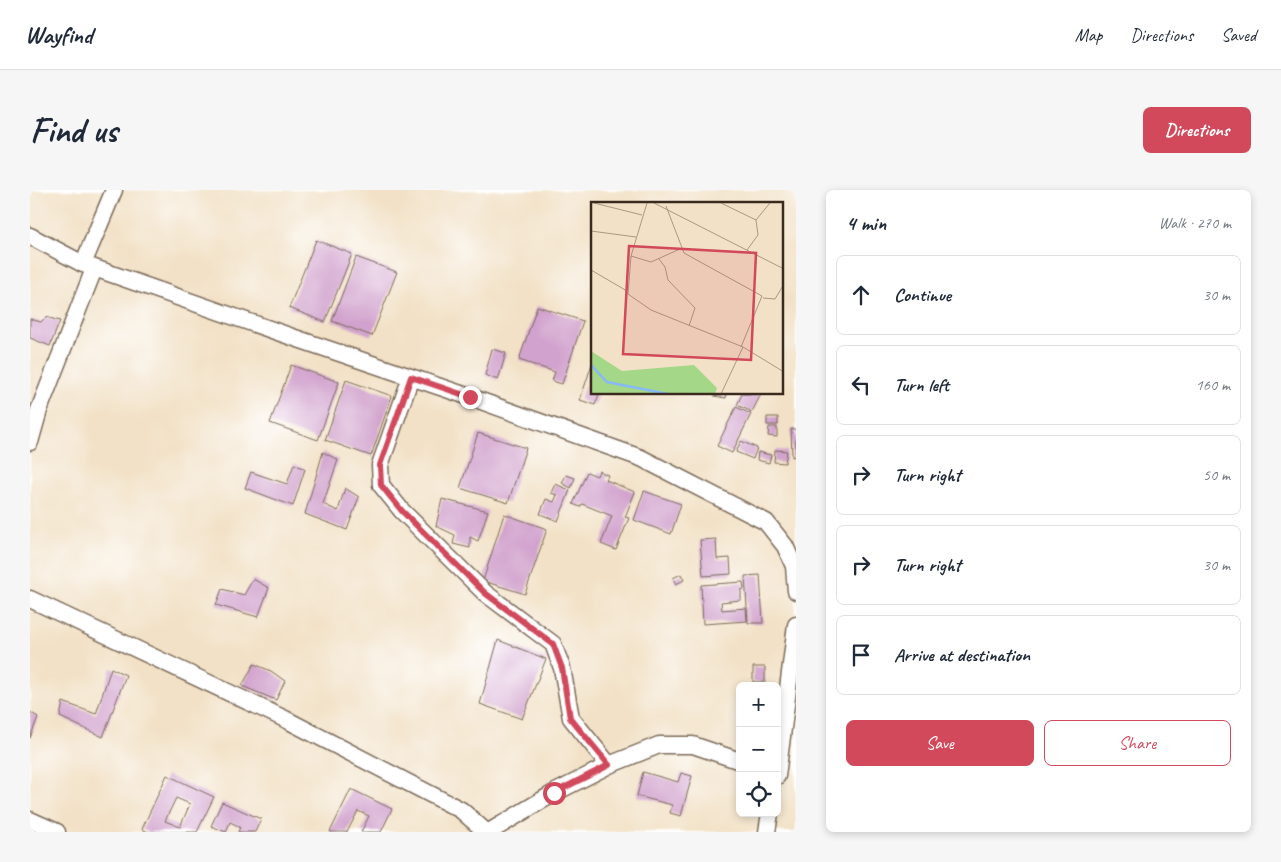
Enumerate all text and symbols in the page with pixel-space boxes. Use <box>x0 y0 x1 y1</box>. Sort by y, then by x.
text: Wayfind <box>25 20 92 50</box>
text: Map <box>1075 24 1102 46</box>
text: Directions <box>1130 24 1193 46</box>
text: Saved <box>1221 24 1256 46</box>
button: Directions <box>1143 107 1251 153</box>
text: Find us <box>30 108 117 153</box>
inset map <box>591 202 784 395</box>
text: 4 min <box>846 210 886 236</box>
text: Walk · 270 m <box>1159 213 1231 233</box>
icon: ahead <box>847 281 875 309</box>
text: Continue <box>894 283 951 307</box>
text: 30 m <box>1203 285 1230 305</box>
icon: left <box>847 371 875 399</box>
text: Turn left <box>894 373 949 397</box>
text: 160 m <box>1196 375 1230 395</box>
route end <box>459 386 482 409</box>
icon: right <box>847 461 875 489</box>
text: Turn right <box>894 463 961 487</box>
text: 50 m <box>1203 465 1230 485</box>
icon: right <box>847 551 875 579</box>
text: Turn right <box>894 553 961 577</box>
text: 30 m <box>1203 555 1230 575</box>
icon: arrive <box>847 641 875 669</box>
text: Arrive at destination <box>894 643 1030 667</box>
map controls <box>736 682 781 817</box>
button: + <box>736 682 781 727</box>
button: Save <box>846 720 1034 766</box>
button: Share <box>1044 720 1231 766</box>
button: − <box>736 727 781 772</box>
button: locate <box>736 772 781 817</box>
route start <box>543 782 566 805</box>

